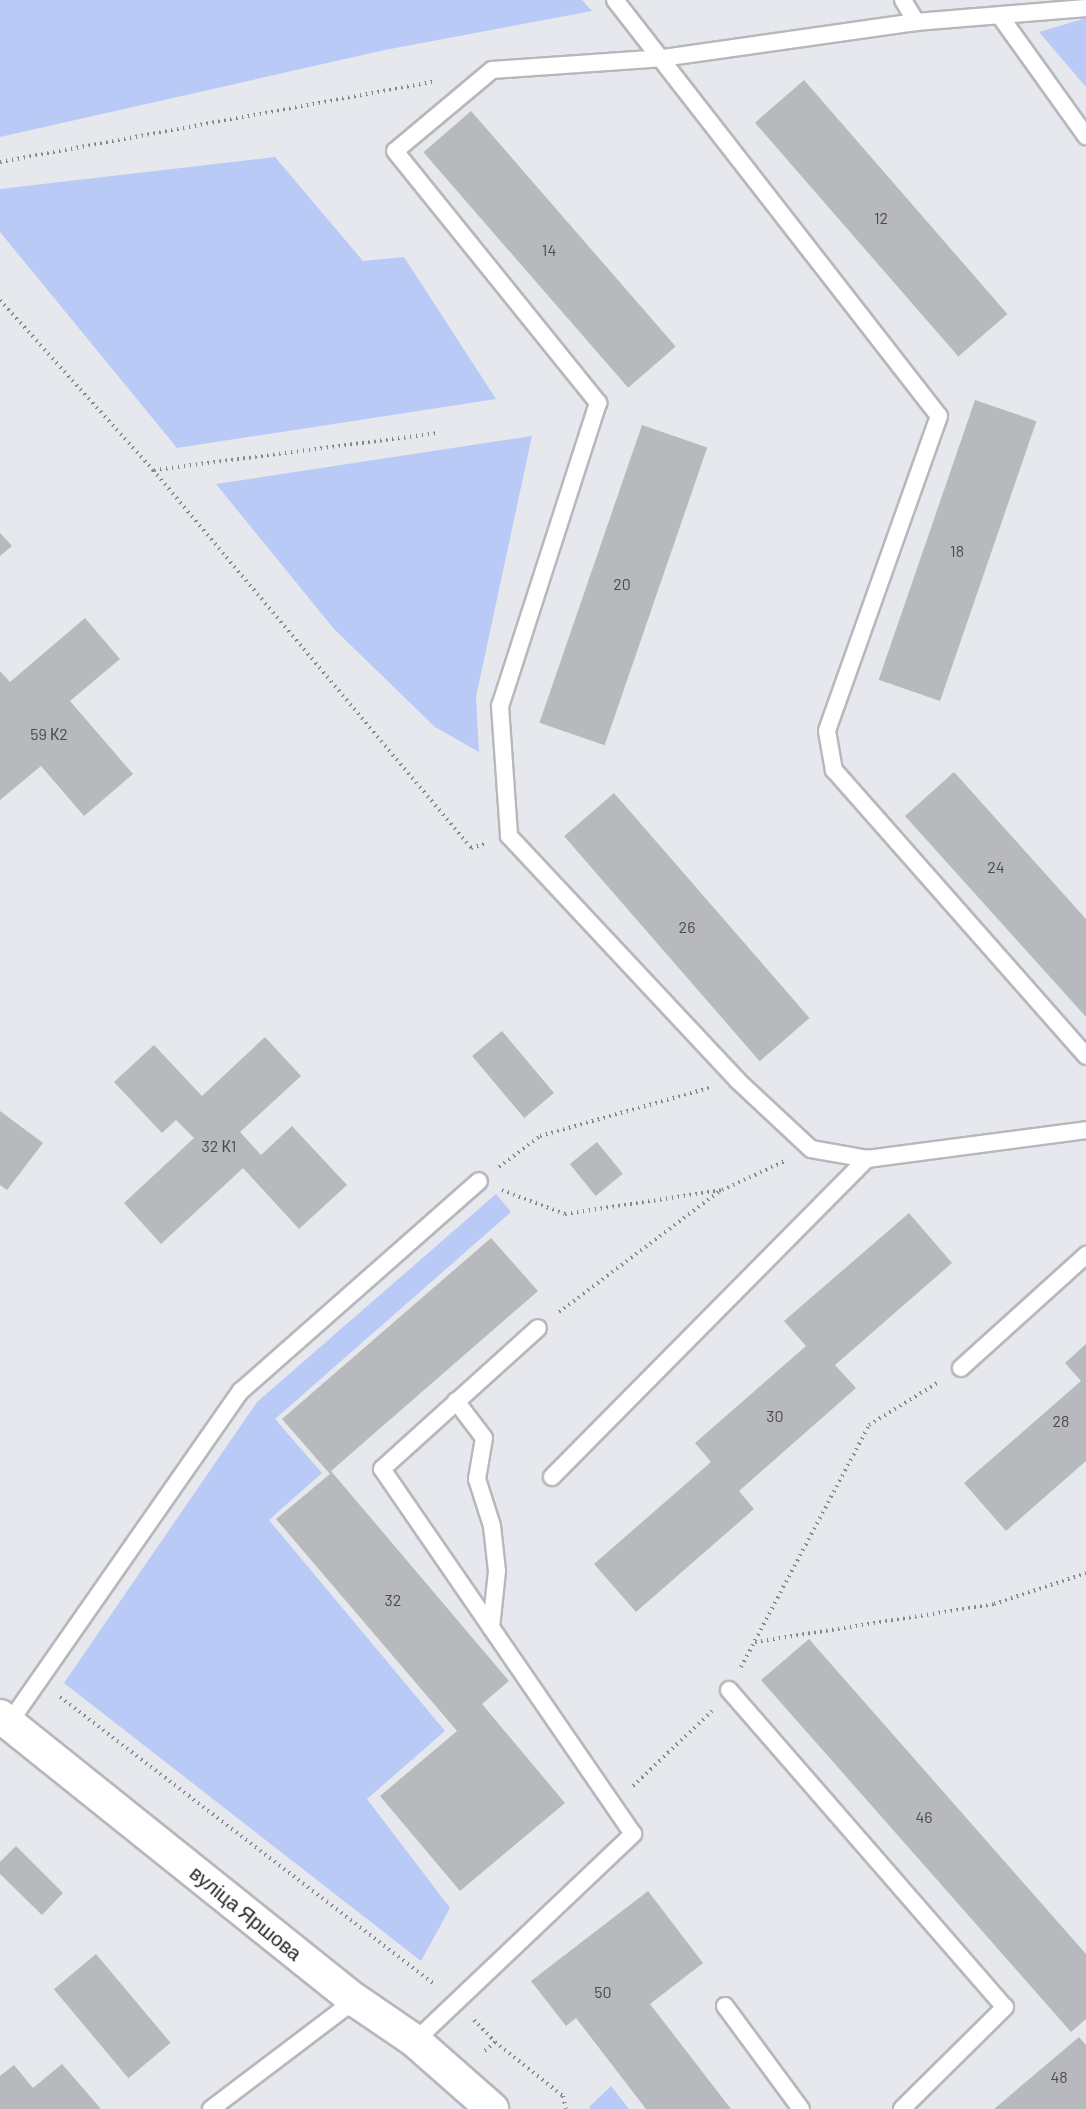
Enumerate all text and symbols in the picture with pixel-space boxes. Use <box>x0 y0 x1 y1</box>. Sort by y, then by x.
house number: 12 <box>874 208 888 228</box>
house number: 14 <box>542 240 556 260</box>
house number: 18 <box>950 541 964 561</box>
house number: 20 <box>613 574 631 594</box>
house number: 59 К2 <box>30 724 68 744</box>
house number: 24 <box>987 857 1005 877</box>
house number: 26 <box>679 917 695 937</box>
house number: 32 К1 <box>202 1136 236 1156</box>
house number: 30 <box>766 1406 784 1426</box>
house number: 28 <box>1053 1411 1069 1431</box>
house number: 32 <box>385 1590 401 1610</box>
house number: 46 <box>915 1807 933 1827</box>
street label: вуліца Яршова <box>185 1861 307 1965</box>
house number: 50 <box>594 1982 612 2002</box>
house number: 48 <box>1050 2067 1068 2087</box>

